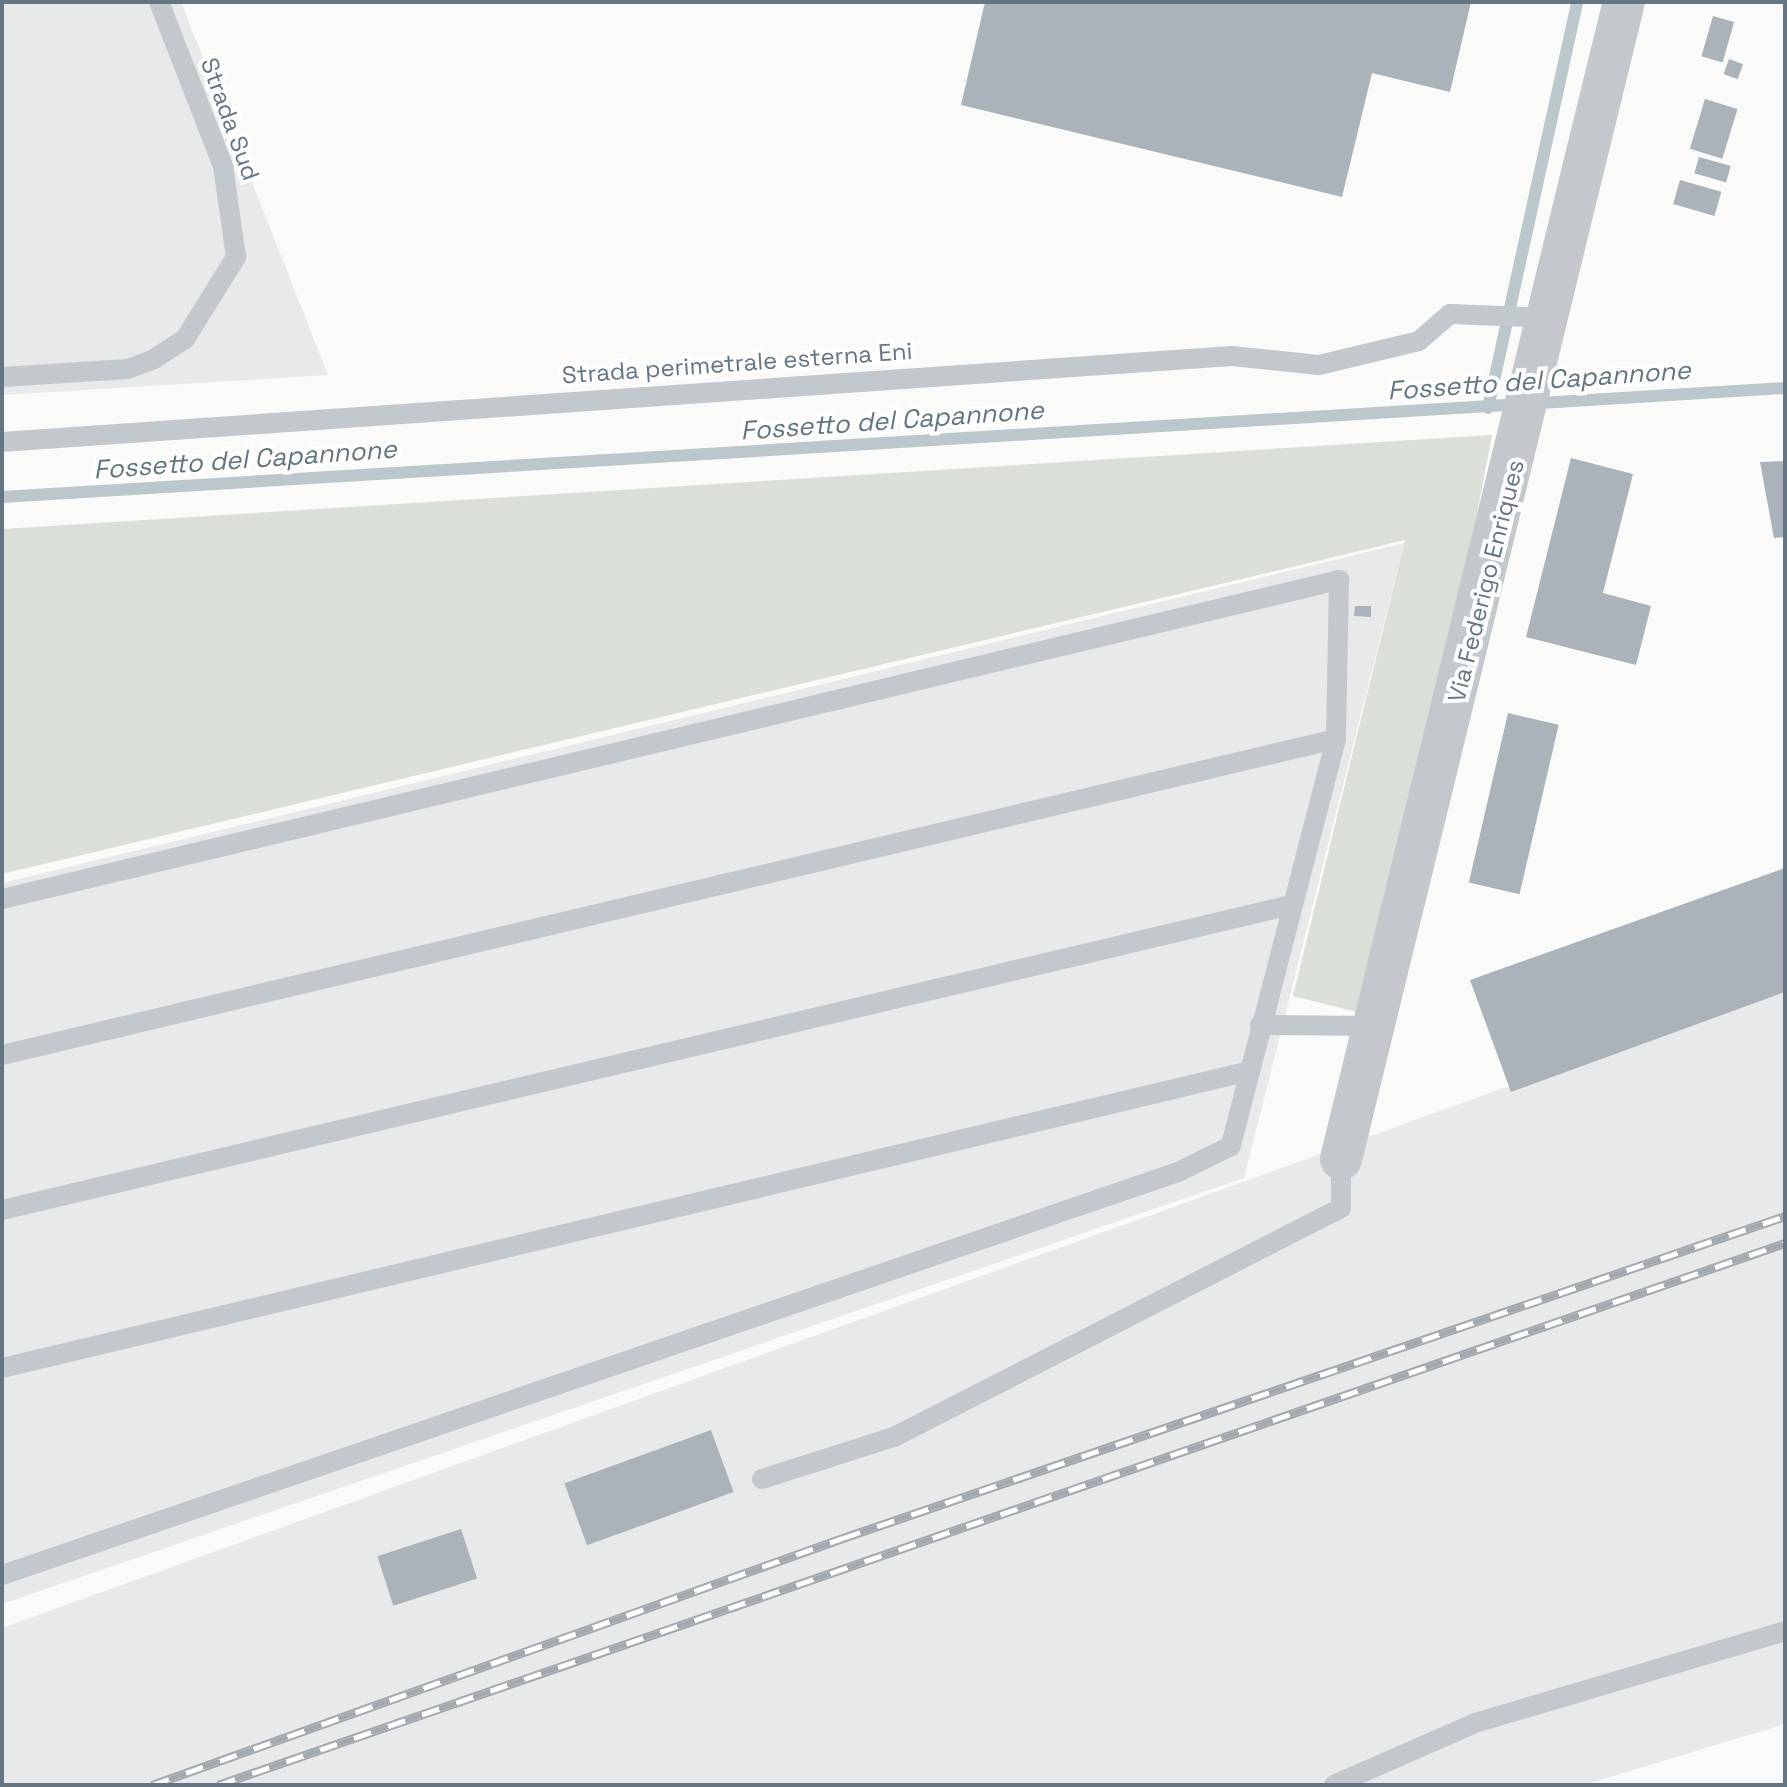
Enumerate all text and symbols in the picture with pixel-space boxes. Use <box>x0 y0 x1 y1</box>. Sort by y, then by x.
street label: Strada Sud <box>195 54 265 184</box>
street label: Strada perimetrale esterna Eni <box>561 336 913 390</box>
water label: Fossetto del Capannone <box>1386 355 1692 407</box>
water label: Fossetto del Capannone <box>739 395 1045 447</box>
water label: Fossetto del Capannone <box>92 434 398 486</box>
street label: Via Federigo Enriques <box>1442 457 1530 705</box>

